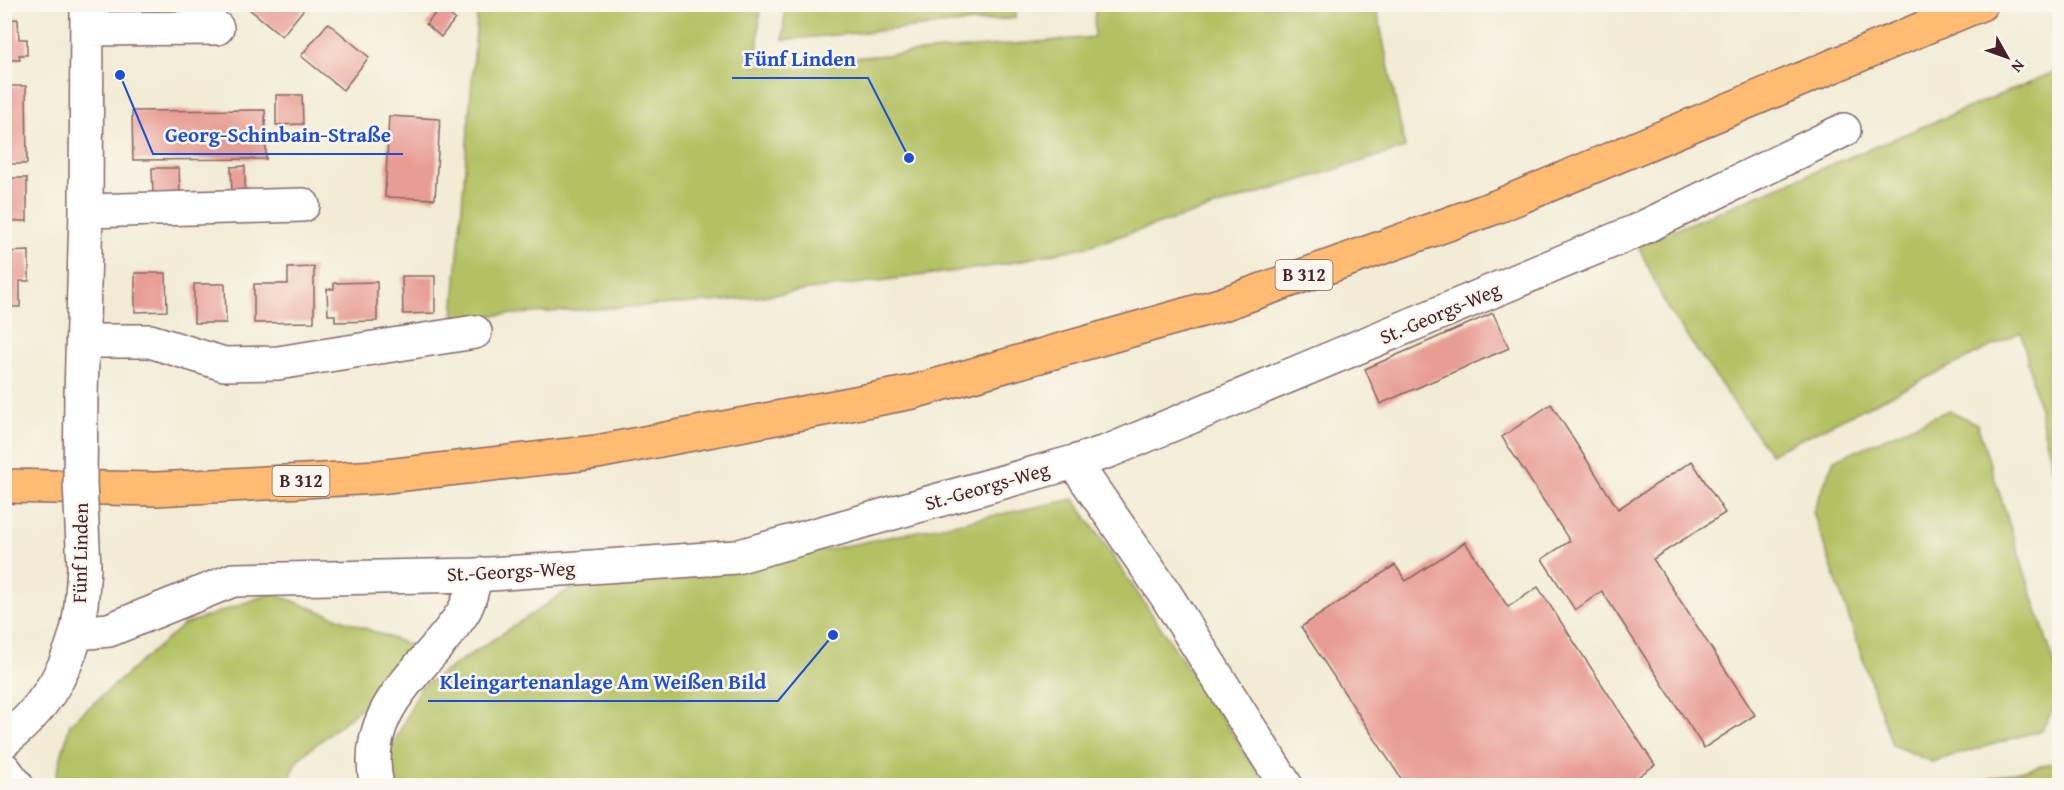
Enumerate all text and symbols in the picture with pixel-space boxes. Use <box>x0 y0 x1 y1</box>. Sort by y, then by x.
north arrow <box>1977 27 2037 87</box>
callout: Fünf Linden <box>732 39 868 78</box>
text: Fünf Linden <box>744 43 857 74</box>
text: N <box>2006 55 2031 79</box>
callout: Georg-Schinbain-Straße <box>153 115 403 154</box>
text: Georg-Schinbain-Straße <box>165 119 391 150</box>
road number: B 312 <box>1276 260 1332 290</box>
street label: St.-Georgs-Weg <box>1375 274 1505 351</box>
street label: St.-Georgs-Weg <box>921 454 1053 517</box>
road number: B 312 <box>272 466 330 496</box>
street label: Fünf Linden <box>64 502 95 603</box>
street label: St.-Georgs-Weg <box>446 553 576 588</box>
callout: Kleingartenanlage Am Weißen Bild <box>428 662 778 701</box>
text: Kleingartenanlage Am Weißen Bild <box>440 666 766 697</box>

